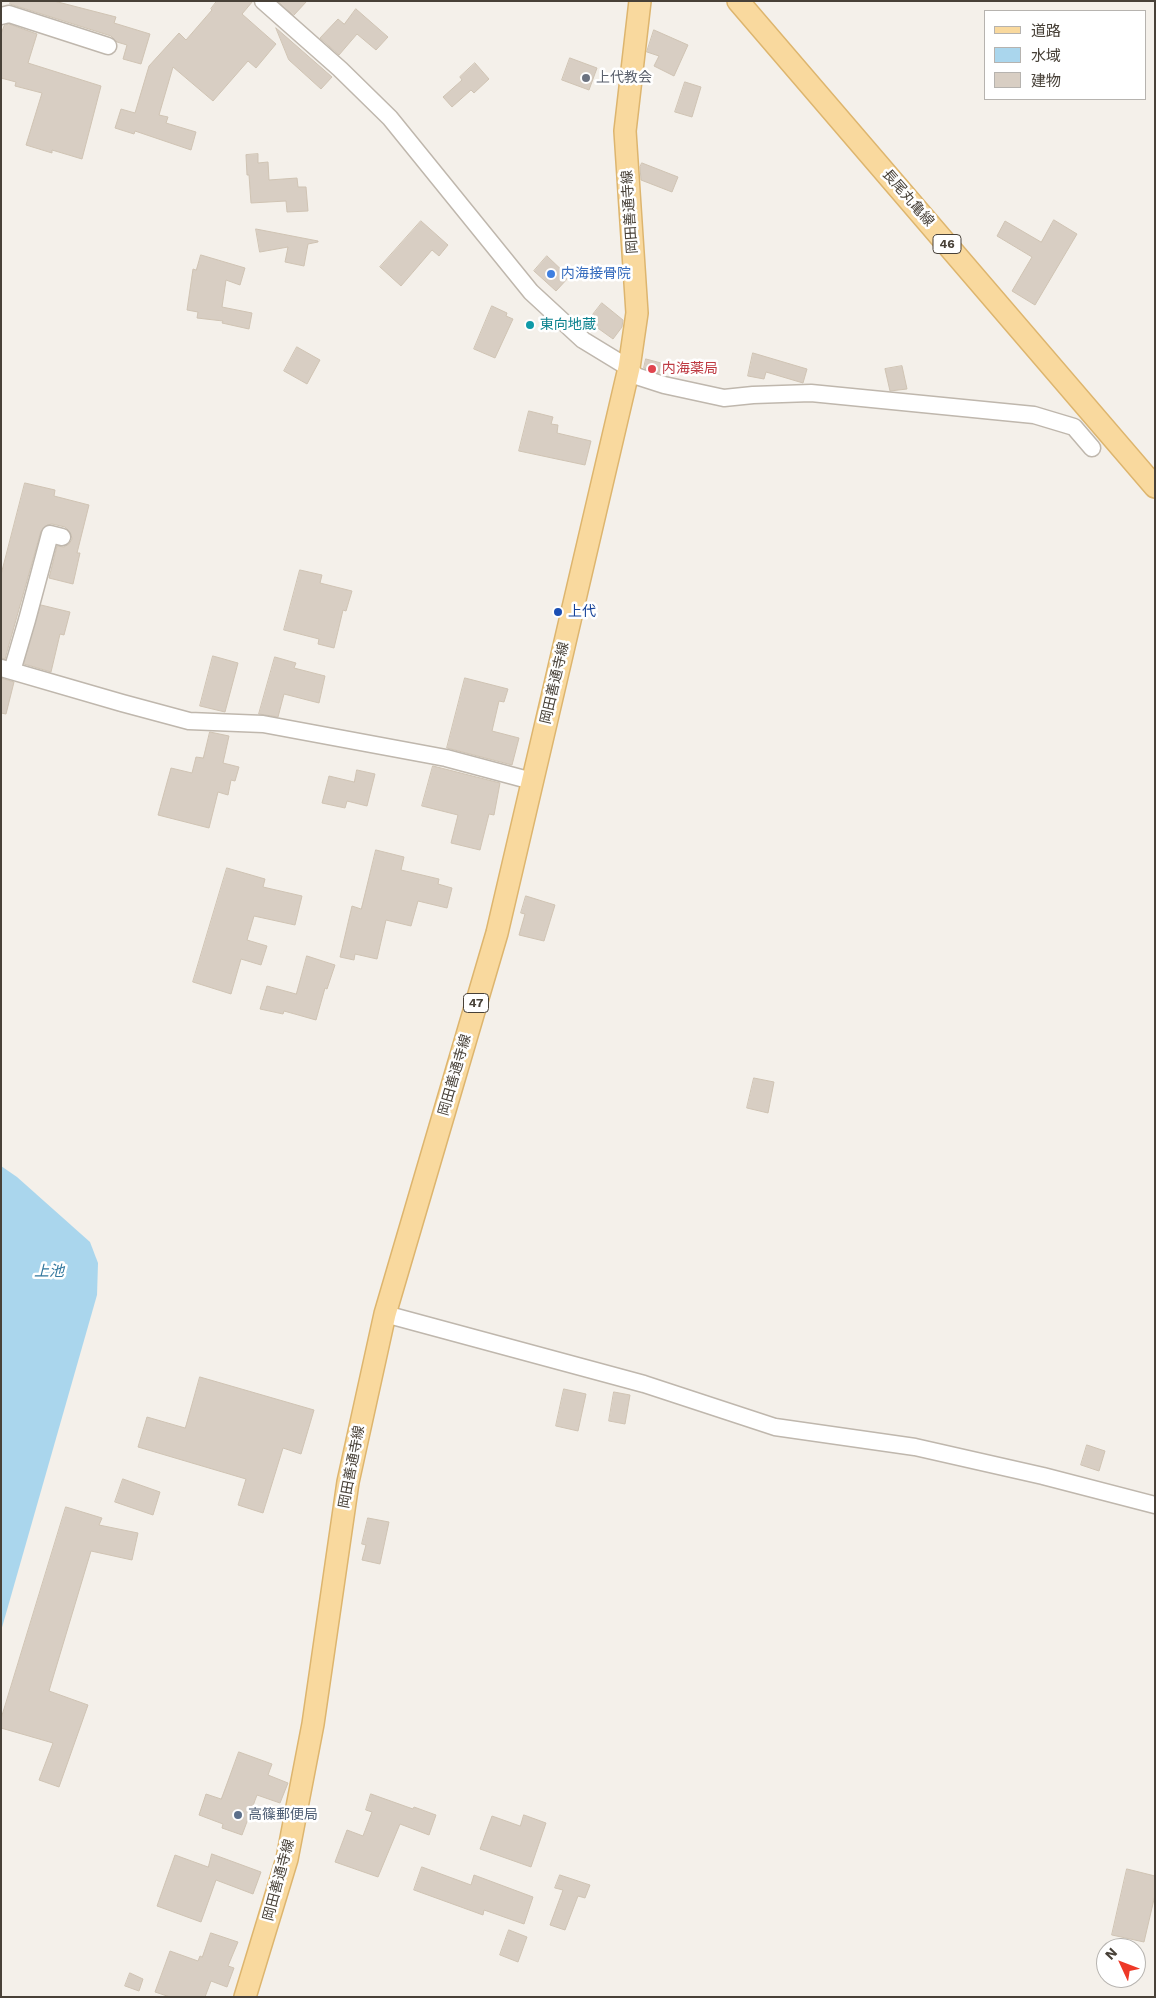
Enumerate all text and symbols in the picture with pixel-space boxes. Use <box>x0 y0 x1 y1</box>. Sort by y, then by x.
legend <box>984 10 1146 100</box>
text: 道路 <box>1031 22 1061 40</box>
text: 水域 <box>1031 47 1061 65</box>
place label: 上代教会 <box>596 70 652 86</box>
marker: 上代教会 <box>580 72 592 84</box>
text: 建物 <box>1031 72 1061 90</box>
street label: 長尾丸亀線 <box>879 166 937 230</box>
street label: 岡田善通寺線 <box>619 170 641 254</box>
road number: 46 <box>933 234 961 253</box>
place label: 内海接骨院 <box>561 266 631 282</box>
marker: 内海接骨院 <box>545 268 557 280</box>
place label: 東向地蔵 <box>540 317 596 333</box>
marker: 東向地蔵 <box>524 319 536 331</box>
place label: 内海薬局 <box>662 361 718 377</box>
marker: 内海薬局 <box>646 363 658 375</box>
place label: 上代 <box>568 604 596 620</box>
marker: 上代 <box>552 606 564 618</box>
street label: 岡田善通寺線 <box>537 640 573 726</box>
road number: 47 <box>464 994 488 1012</box>
street label: 岡田善通寺線 <box>435 1032 475 1118</box>
water label: 上池 <box>34 1263 64 1281</box>
street label: 岡田善通寺線 <box>336 1424 368 1510</box>
place label: 高篠郵便局 <box>248 1807 318 1823</box>
marker: 高篠郵便局 <box>232 1809 244 1821</box>
street label: 岡田善通寺線 <box>260 1837 298 1923</box>
north arrow <box>1096 1938 1146 1988</box>
text: N <box>1101 1944 1120 1963</box>

